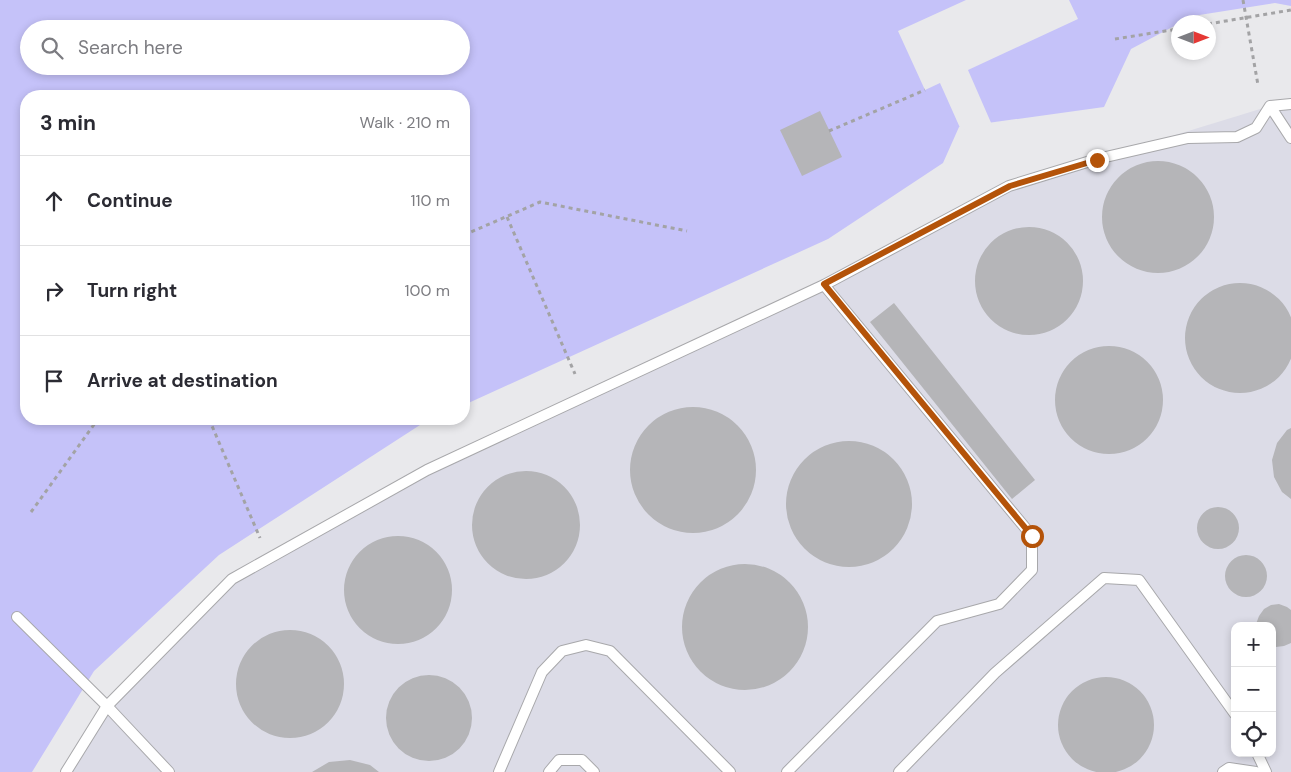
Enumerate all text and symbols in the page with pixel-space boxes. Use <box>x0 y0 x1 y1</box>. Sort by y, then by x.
north arrow <box>1171 15 1216 60</box>
search box <box>20 20 470 75</box>
icon: search <box>38 34 66 62</box>
text: Search here <box>78 35 183 60</box>
text: 3 min <box>40 109 96 137</box>
text: Walk · 210 m <box>360 112 450 133</box>
route end <box>1086 149 1109 172</box>
icon: ahead <box>40 187 68 215</box>
text: Continue <box>87 188 173 213</box>
text: 110 m <box>411 190 450 211</box>
icon: right <box>40 277 68 305</box>
text: Turn right <box>87 278 177 303</box>
text: 100 m <box>405 280 450 301</box>
icon: arrive <box>40 367 68 395</box>
text: Arrive at destination <box>87 368 278 393</box>
route start <box>1021 525 1044 548</box>
map controls <box>1231 622 1276 757</box>
button: + <box>1231 622 1276 667</box>
button: − <box>1231 667 1276 712</box>
button: locate <box>1231 712 1276 757</box>

